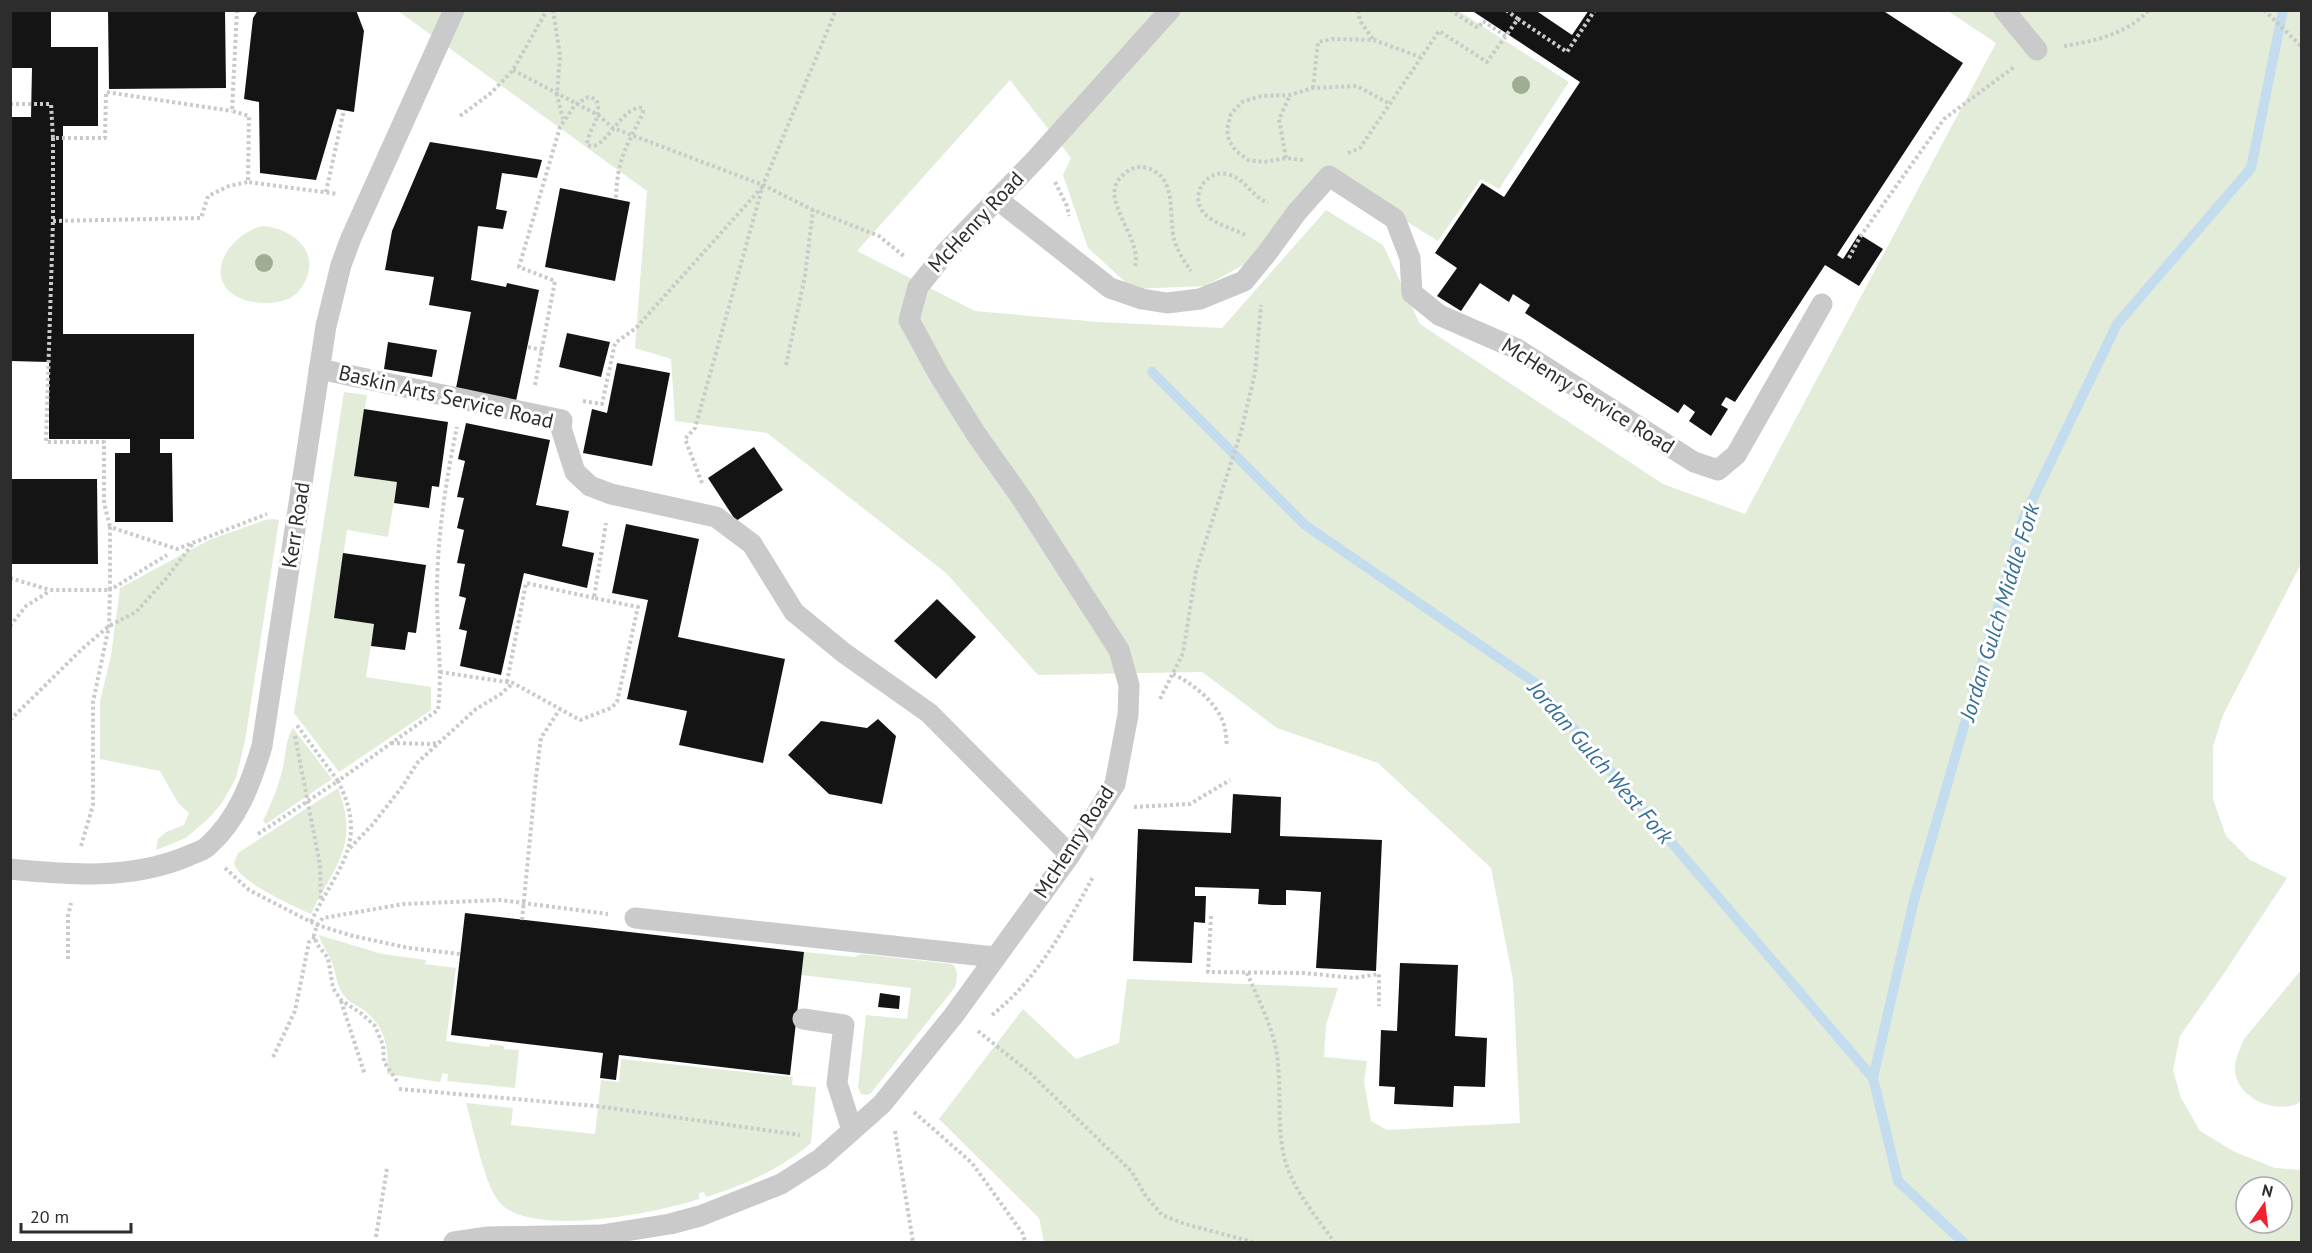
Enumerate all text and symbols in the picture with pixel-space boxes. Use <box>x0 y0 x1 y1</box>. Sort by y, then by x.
street label: McHenry Road <box>922 165 1029 278</box>
street label: McHenry Service Road <box>1497 332 1680 460</box>
street label: Baskin Arts Service Road <box>336 359 556 434</box>
street label: Kerr Road <box>275 480 316 570</box>
water label: Jordan Gulch Middle Fork <box>1952 499 2046 726</box>
water label: Jordan Gulch West Fork <box>1521 673 1680 850</box>
street label: McHenry Road <box>1027 780 1120 903</box>
north arrow <box>2234 1175 2294 1235</box>
text: N <box>2260 1179 2275 1201</box>
scale bar <box>21 1196 130 1234</box>
text: 20 m <box>30 1205 69 1228</box>

